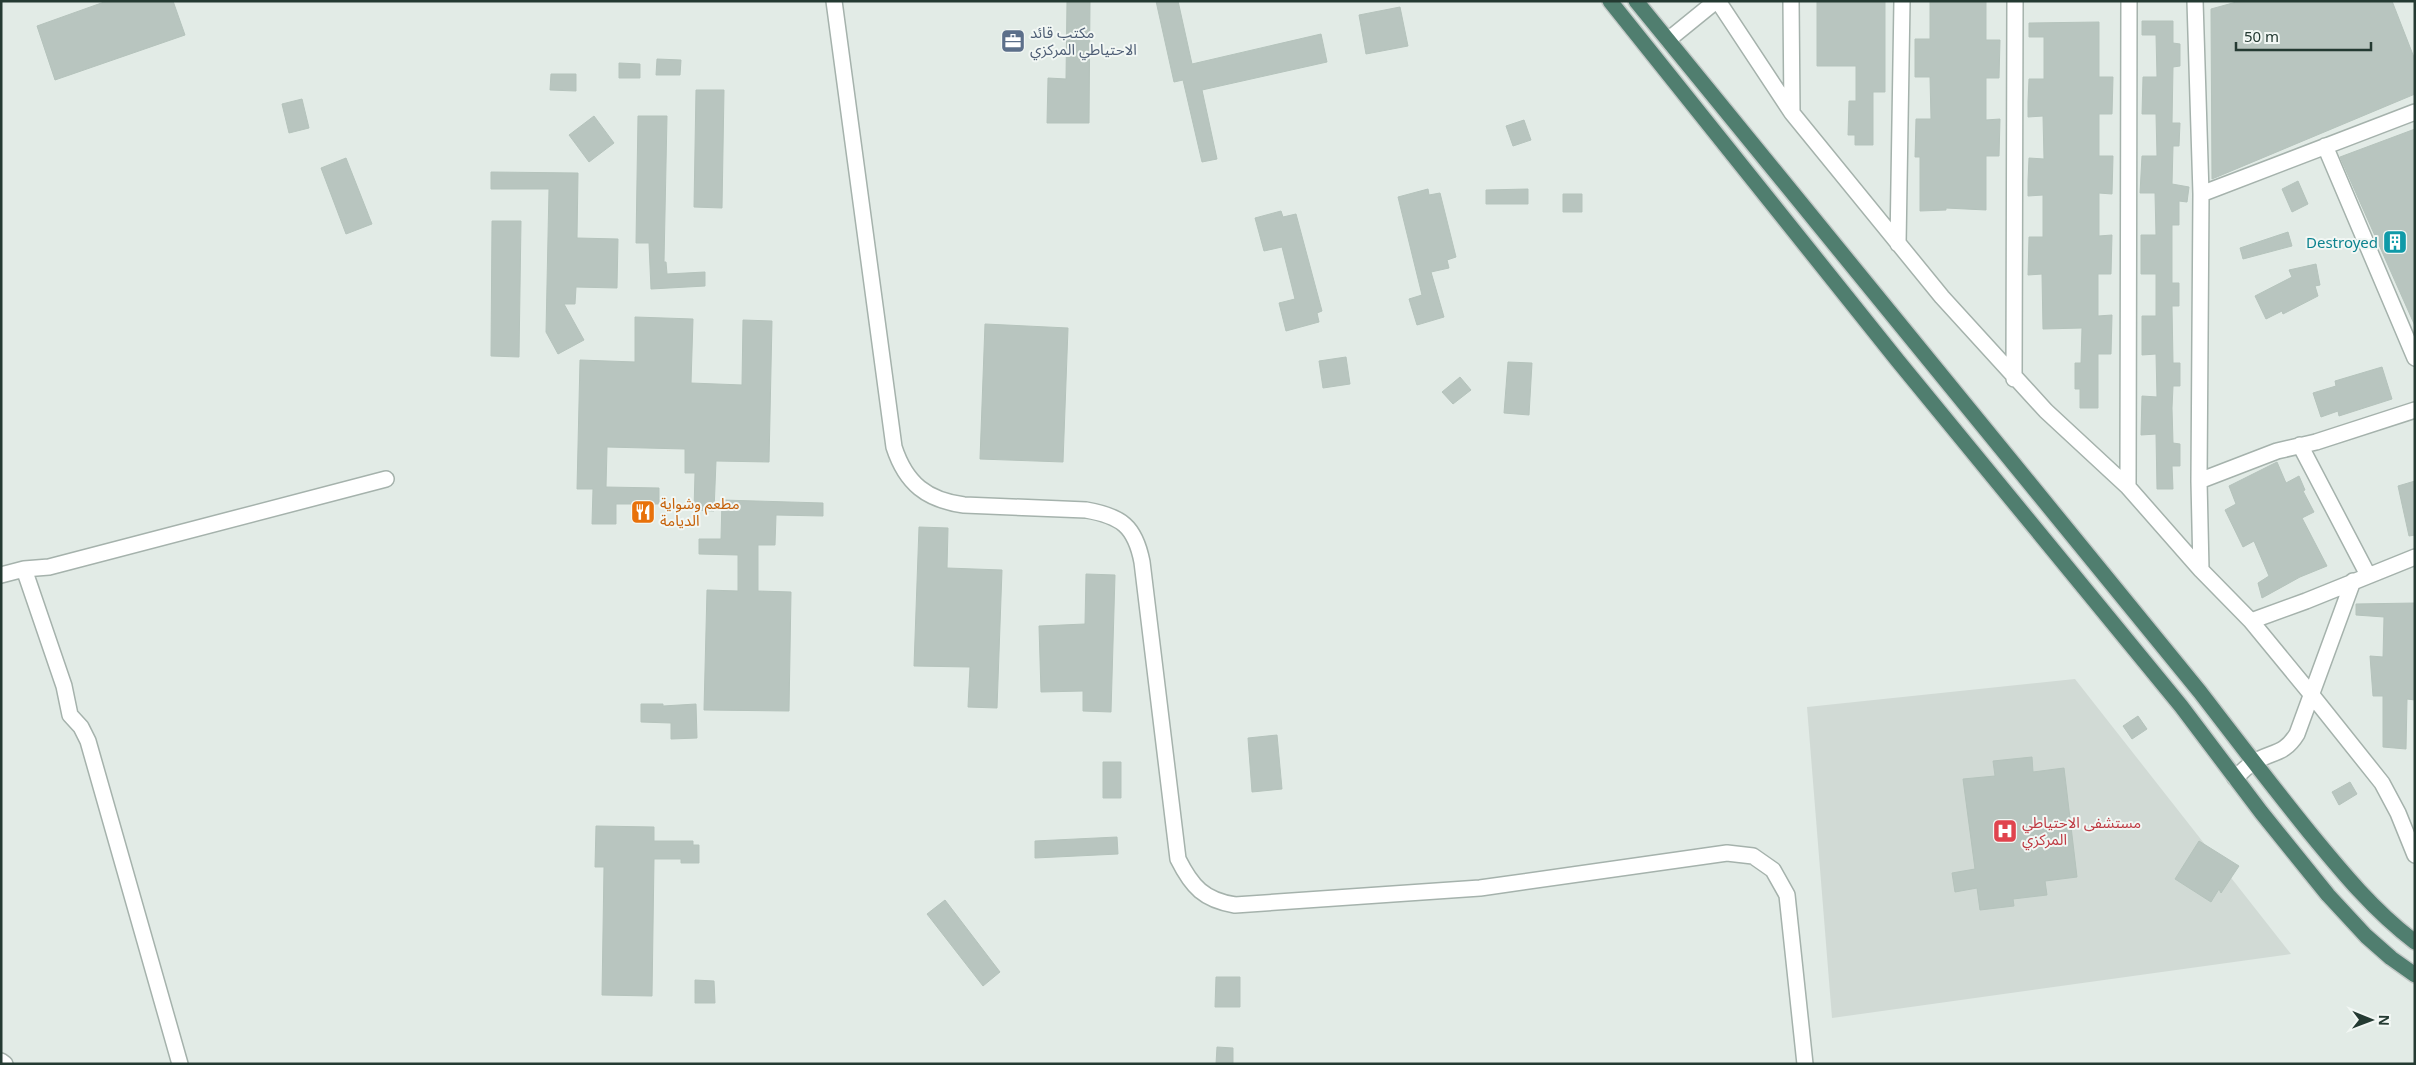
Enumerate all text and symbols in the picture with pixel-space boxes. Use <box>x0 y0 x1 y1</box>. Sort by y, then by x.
scale bar <box>2236 20 2371 52</box>
place label: مكتب قائد الاحتياطي المركزي <box>1030 22 1137 61</box>
text: 50 m <box>2244 26 2279 46</box>
office icon: مكتب قائد الاحتياطي المركزي <box>1000 28 1026 54</box>
building icon: Destroyed <box>2382 229 2408 255</box>
place label: Destroyed <box>2306 232 2378 252</box>
place label: مطعم وشواية الديامة <box>660 493 740 530</box>
restaurant icon: مطعم وشواية الديامة <box>630 499 656 525</box>
place label: مستشفى الاحتياطي المركزي <box>2022 812 2141 851</box>
hospital icon: مستشفى الاحتياطي المركزي <box>1992 818 2018 844</box>
north arrow <box>2346 995 2396 1045</box>
text: N <box>2375 1014 2394 1026</box>

